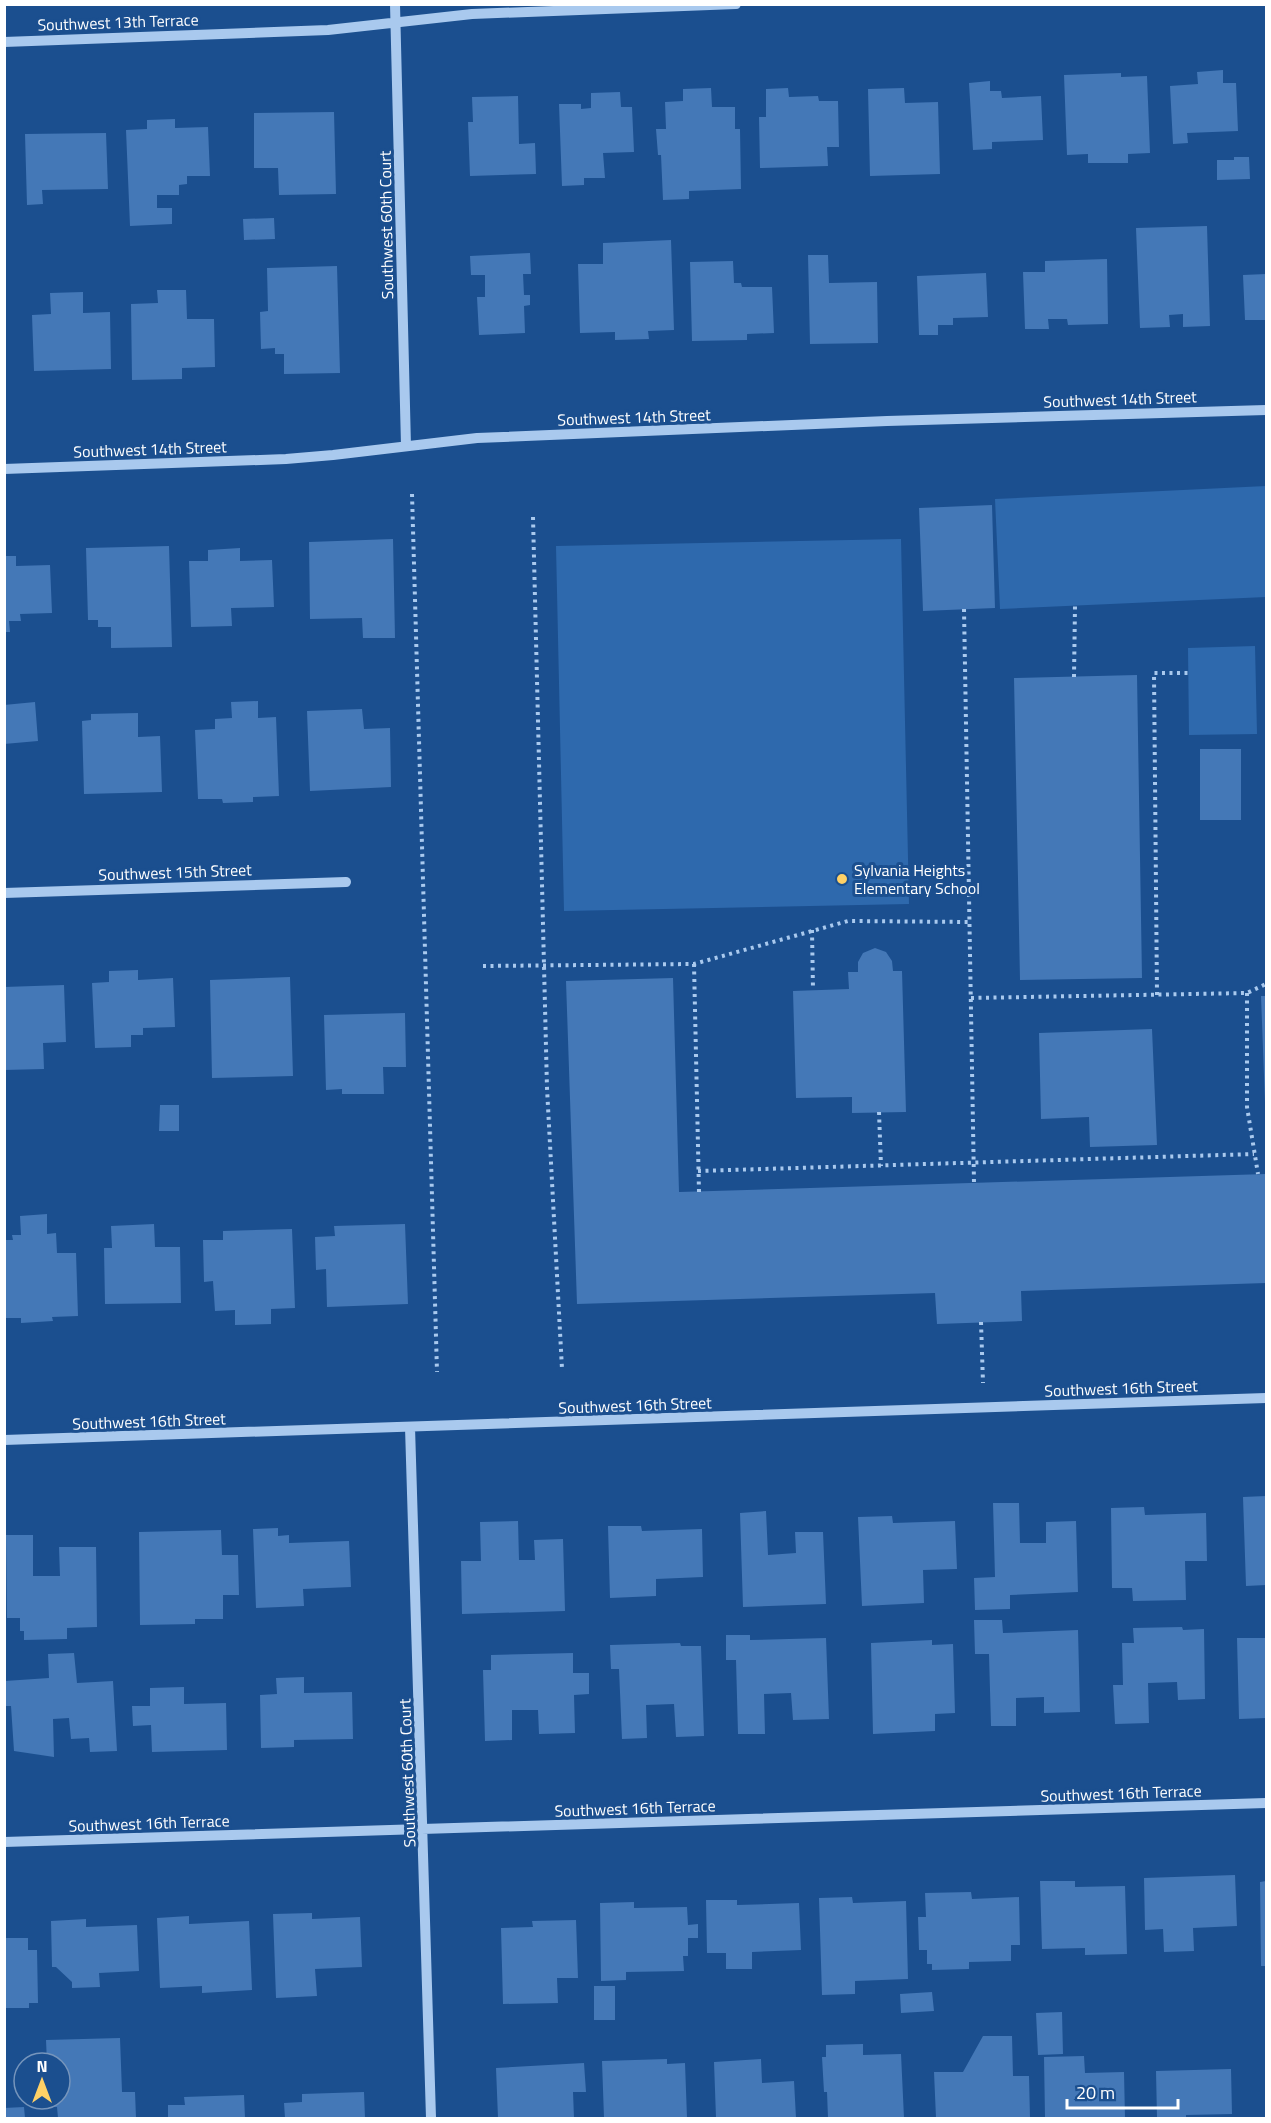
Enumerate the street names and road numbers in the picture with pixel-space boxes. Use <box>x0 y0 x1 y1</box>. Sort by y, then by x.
street label: Southwest 13th Terrace <box>37 7 199 37</box>
street label: Southwest 60th Court <box>373 150 399 300</box>
street label: Southwest 14th Street <box>1043 384 1197 414</box>
street label: Southwest 14th Street <box>557 402 711 432</box>
street label: Southwest 14th Street <box>73 434 227 464</box>
street label: Southwest 15th Street <box>98 857 252 887</box>
street label: Southwest 16th Street <box>1044 1373 1198 1403</box>
street label: Southwest 16th Street <box>558 1390 712 1420</box>
street label: Southwest 16th Street <box>72 1406 226 1436</box>
street label: Southwest 60th Court <box>392 1698 422 1848</box>
street label: Southwest 16th Terrace <box>1040 1778 1202 1808</box>
street label: Southwest 16th Terrace <box>554 1793 716 1823</box>
street label: Southwest 16th Terrace <box>68 1808 230 1838</box>

